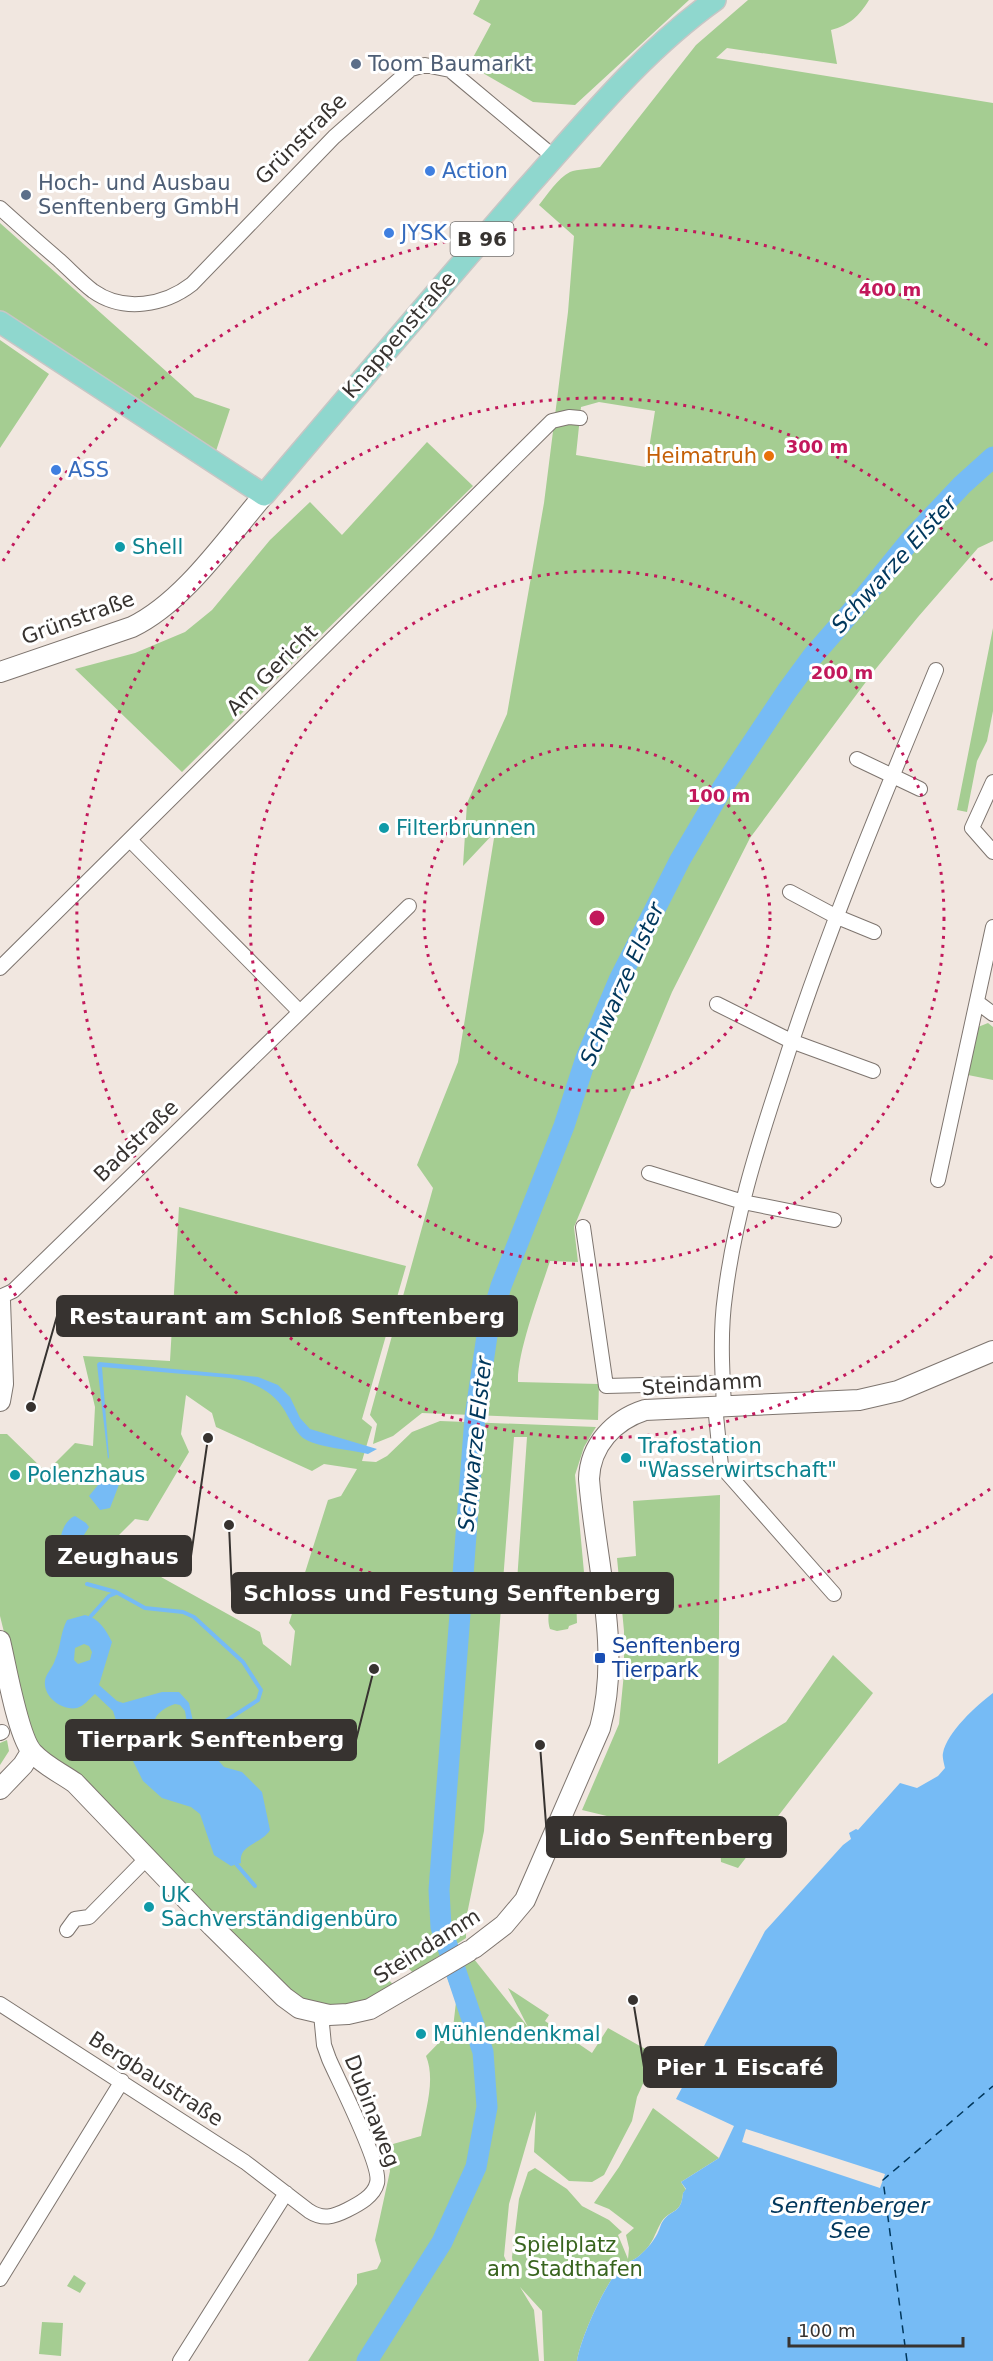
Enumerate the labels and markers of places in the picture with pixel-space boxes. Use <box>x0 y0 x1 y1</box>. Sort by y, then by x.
place label: Toom Baumarkt <box>367 52 533 76</box>
marker: Toom Baumarkt <box>349 57 363 71</box>
place label: Action <box>442 159 508 183</box>
marker: Action <box>423 164 437 178</box>
place label: Hoch- und Ausbau Senftenberg GmbH <box>38 171 239 219</box>
marker: Hoch- und Ausbau Senftenberg GmbH <box>19 188 33 202</box>
place label: JYSK <box>399 221 448 245</box>
marker: JYSK <box>382 226 396 240</box>
place label: Heimatruh <box>646 444 757 468</box>
marker: Heimatruh <box>762 449 776 463</box>
place label: ASS <box>68 458 109 482</box>
marker: ASS <box>49 463 63 477</box>
place label: Shell <box>132 535 183 559</box>
marker: Shell <box>113 540 127 554</box>
place label: Filterbrunnen <box>396 816 536 840</box>
marker: Filterbrunnen <box>377 821 391 835</box>
centre of rings <box>587 908 607 928</box>
callout: Restaurant am Schloß Senftenberg <box>57 1296 517 1336</box>
place label: Trafostation "Wasserwirtschaft" <box>637 1434 837 1482</box>
marker: Trafostation "Wasserwirtschaft" <box>619 1451 633 1465</box>
place label: Polenzhaus <box>27 1463 145 1487</box>
marker: Polenzhaus <box>8 1468 22 1482</box>
callout: Zeughaus <box>46 1536 191 1576</box>
callout: Schloss und Festung Senftenberg <box>232 1573 673 1613</box>
place label: Senftenberg Tierpark <box>611 1634 741 1682</box>
marker: Senftenberg Tierpark <box>593 1651 607 1665</box>
callout: Tierpark Senftenberg <box>66 1720 356 1760</box>
callout: Lido Senftenberg <box>547 1817 786 1857</box>
place label: UK Sachverständigenbüro <box>161 1883 398 1931</box>
marker: UK Sachverständigenbüro <box>142 1900 156 1914</box>
place label: Mühlendenkmal <box>433 2022 601 2046</box>
marker: Mühlendenkmal <box>414 2027 428 2041</box>
callout: Pier 1 Eiscafé <box>644 2047 836 2087</box>

